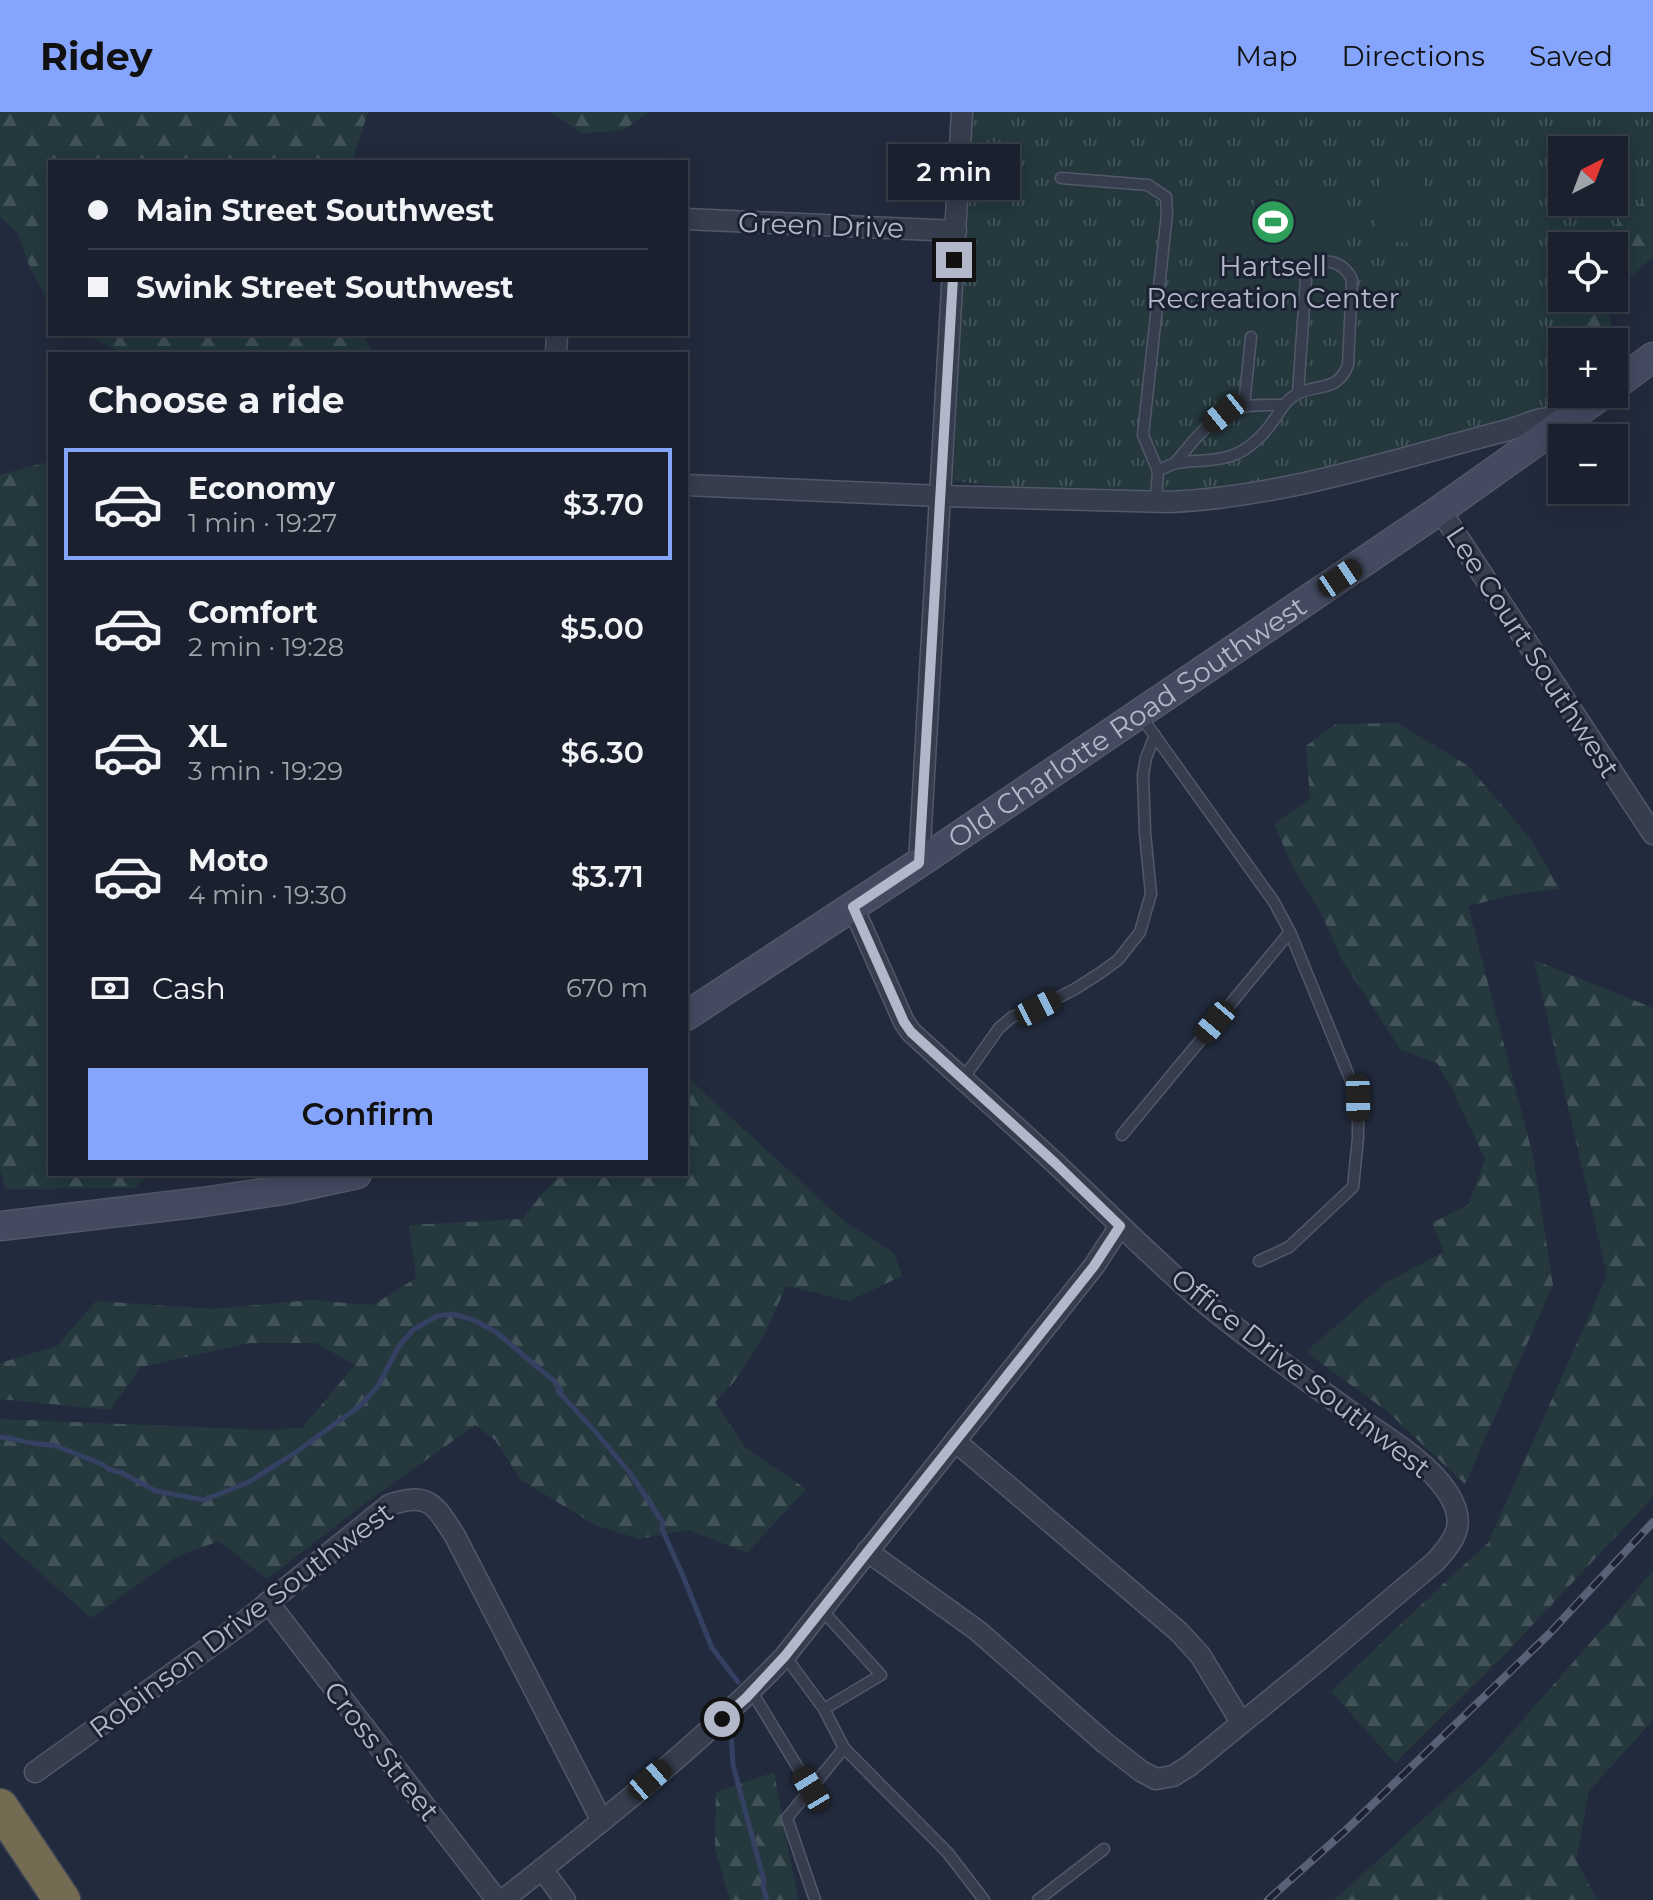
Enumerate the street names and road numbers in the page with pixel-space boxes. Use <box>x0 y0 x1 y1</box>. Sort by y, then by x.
street label: Green Drive <box>737 205 905 245</box>
street label: Lee Court Southwest <box>1439 520 1627 784</box>
street label: Old Charlotte Road Southwest <box>941 589 1313 855</box>
street label: Office Drive Southwest <box>1164 1261 1438 1485</box>
street label: Robinson Drive Southwest <box>83 1495 399 1745</box>
street label: Cross Street <box>317 1674 447 1828</box>

